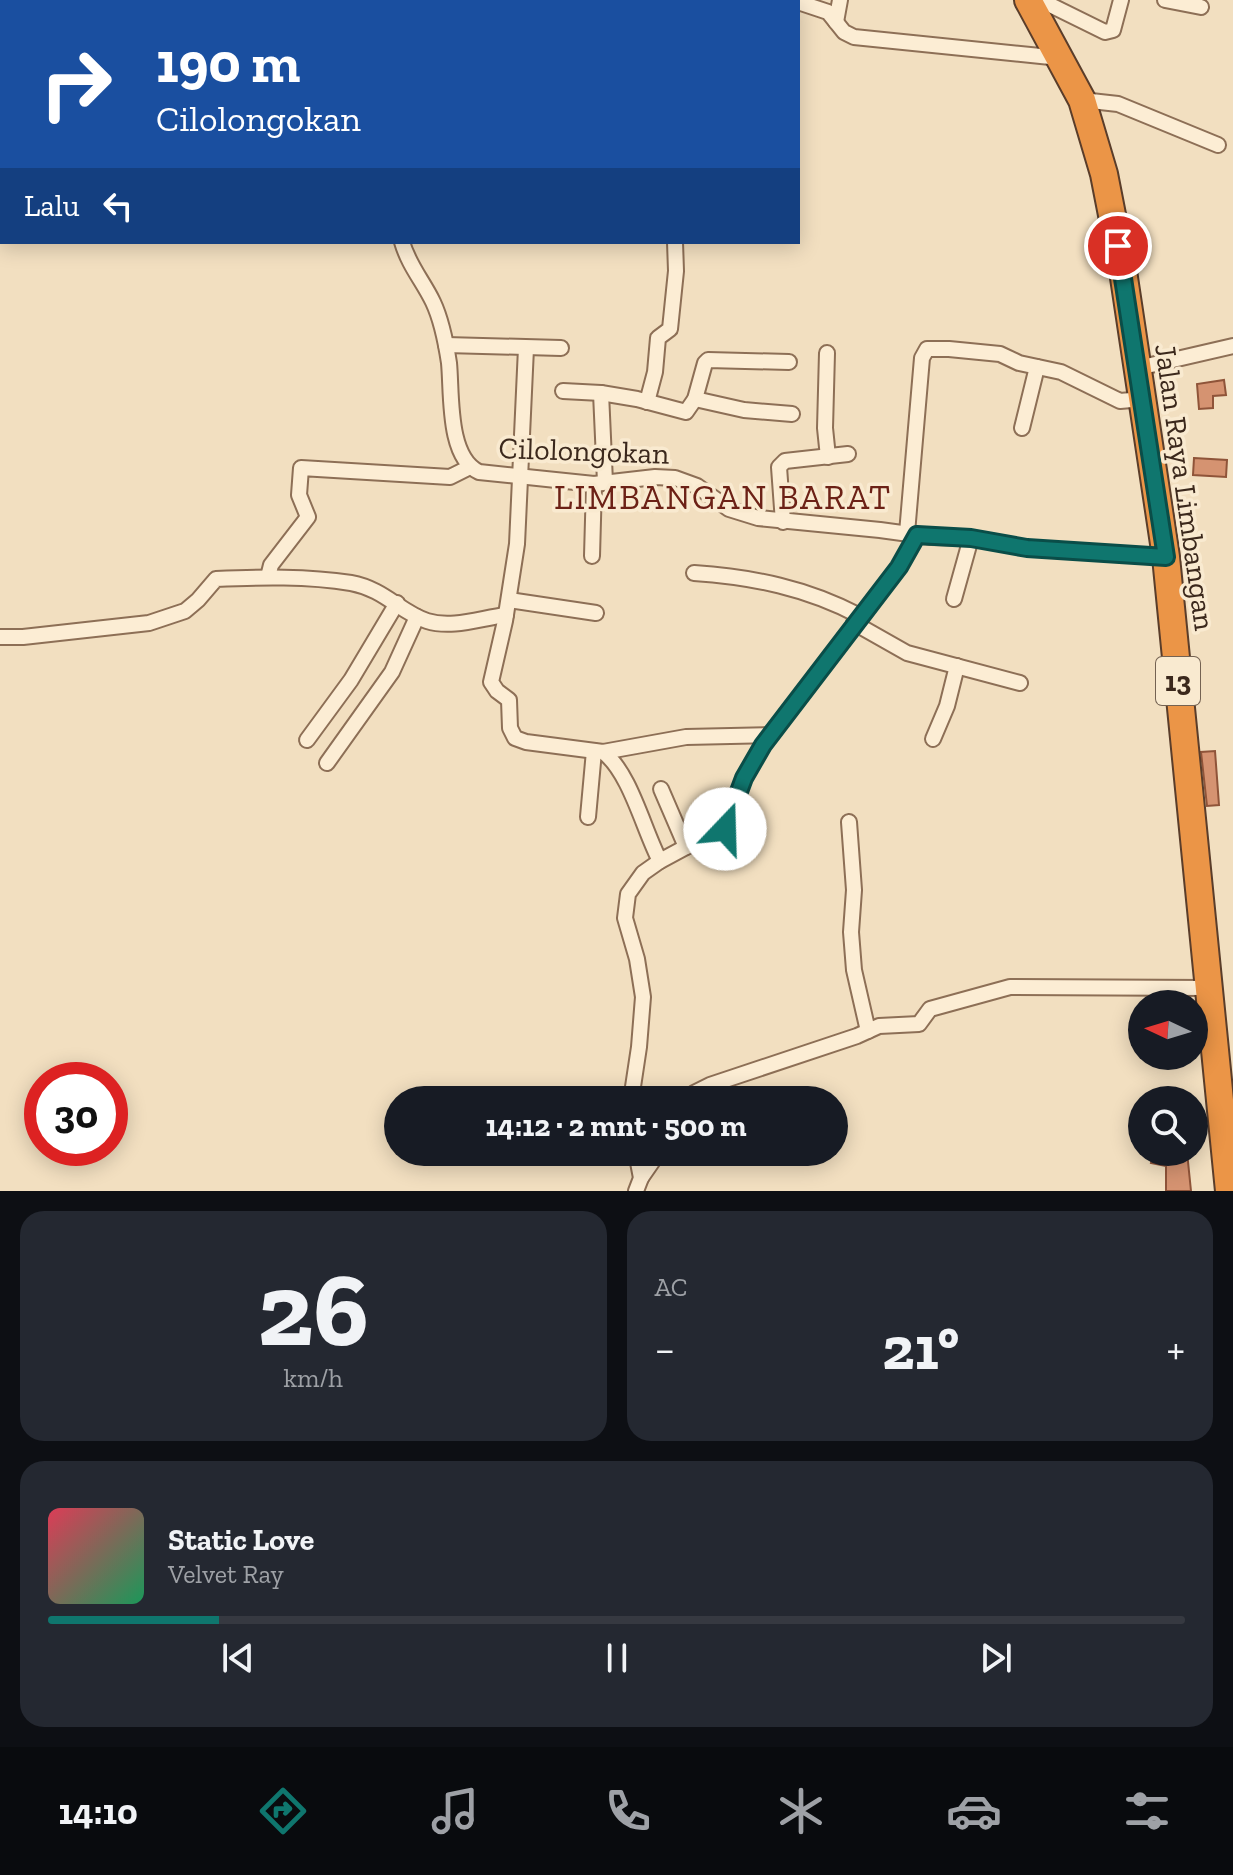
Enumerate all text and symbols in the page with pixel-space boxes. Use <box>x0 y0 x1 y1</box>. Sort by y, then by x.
text: 190 m <box>156 29 300 96</box>
icon: right <box>24 32 128 136</box>
text: Cilolongokan <box>156 97 361 140</box>
icon: left <box>96 184 140 228</box>
text: Lalu <box>24 188 80 224</box>
pin <box>1084 212 1152 280</box>
icon: arrive <box>1096 224 1140 268</box>
street label: Jalan Raya Limbangan <box>1147 341 1223 633</box>
street label: Cilolongokan <box>498 430 670 472</box>
district label: LIMBANGAN BARAT <box>554 477 892 518</box>
road number: 13 <box>1156 657 1200 705</box>
position arrow <box>683 787 767 871</box>
north arrow <box>1128 990 1208 1070</box>
map controls <box>1128 990 1208 1166</box>
speed limit sign: 30 <box>24 1062 128 1166</box>
button: search <box>1128 1086 1208 1166</box>
text: 14:12 · 2 mnt · 500 m <box>486 1108 746 1144</box>
text: 26 <box>257 1247 369 1372</box>
text: AC <box>655 1271 688 1303</box>
text: 21° <box>882 1312 959 1384</box>
text: − <box>655 1322 675 1375</box>
text: + <box>1166 1322 1185 1375</box>
text: km/h <box>284 1362 343 1394</box>
text: Static Love <box>168 1522 314 1558</box>
text: Velvet Ray <box>168 1558 284 1590</box>
icon: previous <box>216 1636 260 1680</box>
icon: pause <box>595 1636 639 1680</box>
icon: next <box>974 1636 1018 1680</box>
icon: directions <box>255 1783 311 1839</box>
icon: music <box>427 1783 483 1839</box>
icon: phone <box>600 1783 656 1839</box>
icon: climate <box>773 1783 829 1839</box>
icon: car <box>946 1783 1002 1839</box>
icon: filters <box>1119 1783 1175 1839</box>
text: 14:10 <box>58 1790 138 1833</box>

